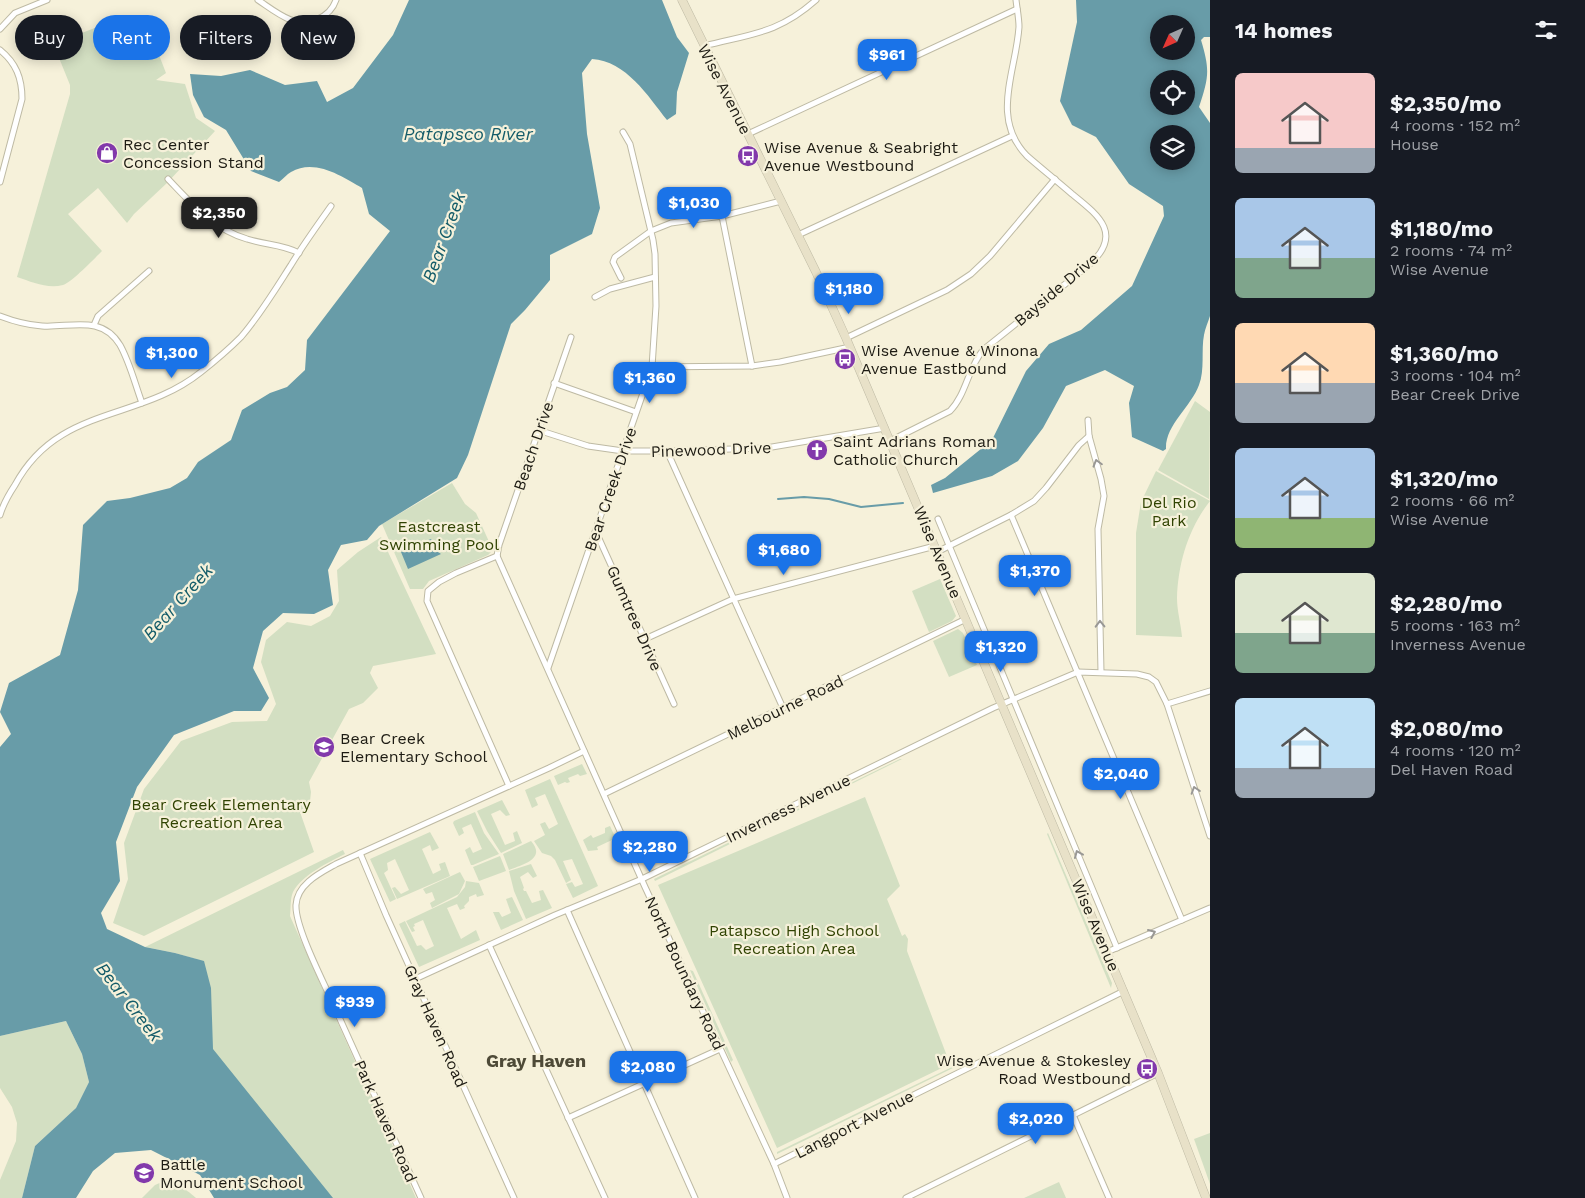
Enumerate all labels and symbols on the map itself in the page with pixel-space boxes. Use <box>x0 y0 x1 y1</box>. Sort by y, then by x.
north arrow <box>1150 15 1195 60</box>
pin: $961 <box>857 38 917 81</box>
street label: Wise Avenue <box>694 41 755 138</box>
water label: Patapsco River <box>403 123 534 144</box>
place label: Rec Center Concession Stand <box>123 135 264 172</box>
place label: Wise Avenue & Seabright Avenue Westbound <box>764 138 958 175</box>
shop icon: Rec Center Concession Stand <box>95 141 119 165</box>
bus stop icon: Wise Avenue & Seabright Avenue Westbound <box>736 144 760 168</box>
pin: $1,030 <box>653 186 735 229</box>
water label: Bear Creek <box>417 188 470 285</box>
pin: $2,350 <box>178 196 260 239</box>
street label: Bayside Drive <box>1010 249 1102 330</box>
pin: $1,180 <box>808 272 890 315</box>
pin: $1,300 <box>131 336 213 379</box>
place label: Wise Avenue & Winona Avenue Eastbound <box>861 341 1038 378</box>
bus stop icon: Wise Avenue & Winona Avenue Eastbound <box>833 347 857 371</box>
pin: $1,360 <box>609 362 691 404</box>
street label: Beach Drive <box>509 399 558 493</box>
street label: Bear Creek Drive <box>580 425 641 554</box>
place label: Saint Adrians Roman Catholic Church <box>833 432 996 469</box>
street label: Pinewood Drive <box>650 438 772 461</box>
church icon: Saint Adrians Roman Catholic Church <box>805 438 829 462</box>
one-way arrow <box>1092 459 1102 467</box>
park label: Del Rio Park <box>1142 493 1196 530</box>
street label: Wise Avenue <box>910 503 966 601</box>
park label: Eastcreast Swimming Pool <box>379 517 499 554</box>
pin: $1,680 <box>743 534 825 576</box>
pin: $1,370 <box>994 554 1076 597</box>
water label: Bear Creek <box>138 559 218 644</box>
street label: Gumtree Drive <box>603 563 666 674</box>
one-way arrow <box>1095 619 1105 627</box>
pin: $1,320 <box>960 630 1042 673</box>
street label: Melbourne Road <box>724 671 847 744</box>
place label: Bear Creek Elementary School <box>340 729 488 766</box>
school or university icon: Bear Creek Elementary School <box>312 735 336 759</box>
pin: $2,040 <box>1080 758 1162 800</box>
street label: Inverness Avenue <box>723 770 853 847</box>
one-way arrow <box>1191 786 1201 795</box>
park label: Bear Creek Elementary Recreation Area <box>131 795 311 832</box>
pin: $2,280 <box>609 830 691 873</box>
one-way arrow <box>1074 850 1085 859</box>
street label: Wise Avenue <box>1068 876 1124 974</box>
street label: North Boundary Road <box>641 893 728 1053</box>
park label: Patapsco High School Recreation Area <box>709 921 879 958</box>
one-way arrow <box>1147 928 1156 939</box>
water label: Bear Creek <box>92 958 168 1046</box>
street label: Gray Haven Road <box>400 962 471 1090</box>
pin: $939 <box>325 986 385 1028</box>
district label: Gray Haven <box>486 1050 586 1071</box>
pin: $2,080 <box>607 1050 689 1093</box>
place label: Wise Avenue & Stokesley Road Westbound <box>936 1051 1132 1088</box>
street label: Park Haven Road <box>350 1057 421 1185</box>
bus stop icon: Wise Avenue & Stokesley Road Westbound <box>1135 1057 1159 1081</box>
street label: Langport Avenue <box>792 1086 917 1163</box>
pin: $2,020 <box>995 1102 1077 1145</box>
place label: Battle Monument School <box>160 1155 303 1192</box>
school or university icon: Battle Monument School <box>132 1161 156 1185</box>

